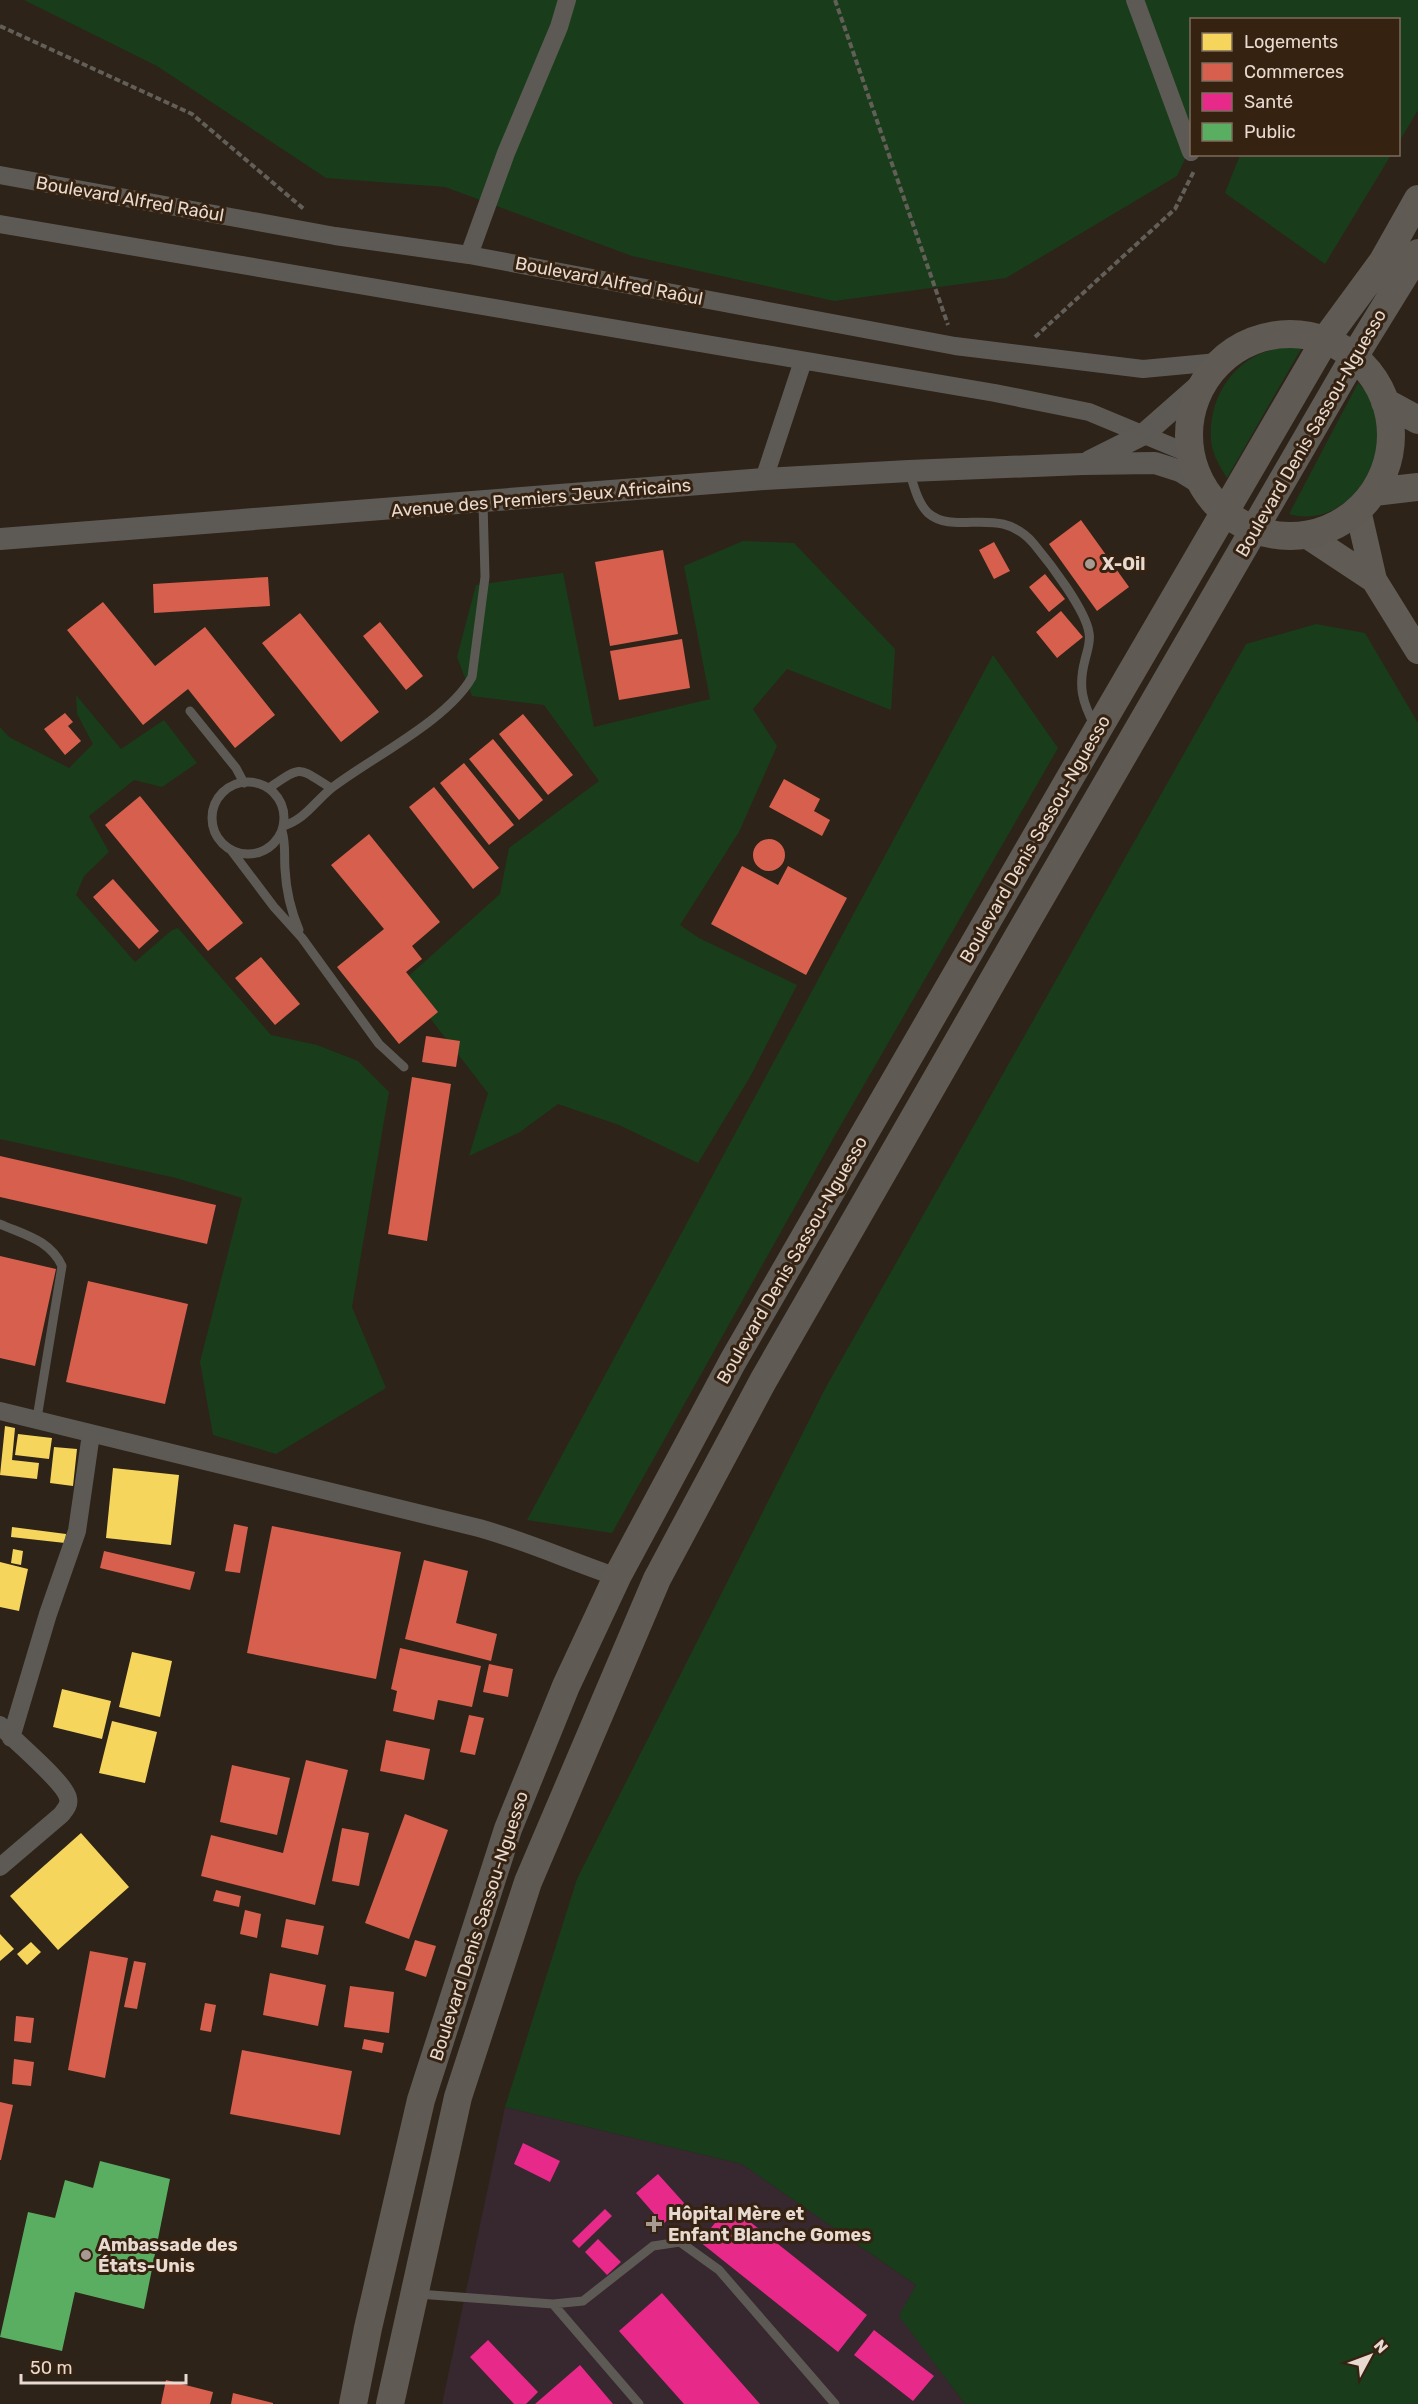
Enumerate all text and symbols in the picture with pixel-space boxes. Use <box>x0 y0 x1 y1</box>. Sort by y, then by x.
legend <box>1190 18 1400 156</box>
text: Logements <box>1244 31 1338 53</box>
text: Commerces <box>1244 61 1344 83</box>
text: Santé <box>1244 91 1293 113</box>
text: Public <box>1244 121 1296 143</box>
street label: Boulevard Alfred Raôul <box>34 172 226 226</box>
street label: Boulevard Alfred Raôul <box>513 252 705 310</box>
street label: Boulevard Denis Sassou-Nguesso <box>1231 305 1391 561</box>
street label: Avenue des Premiers Jeux Africains <box>390 474 692 522</box>
place label: X-Oil <box>1102 553 1145 575</box>
marker: X-Oil <box>1083 557 1097 571</box>
street label: Boulevard Denis Sassou-Nguesso <box>955 711 1115 967</box>
street label: Boulevard Denis Sassou-Nguesso <box>712 1132 872 1388</box>
street label: Boulevard Denis Sassou-Nguesso <box>425 1788 533 2064</box>
place label: Hôpital Mère et Enfant Blanche Gomes <box>668 2203 871 2246</box>
marker: Hôpital Mère et Enfant Blanche Gomes <box>645 2215 663 2233</box>
place label: Ambassade des États-Unis <box>98 2234 238 2277</box>
marker: Ambassade des États-Unis <box>79 2248 93 2262</box>
north arrow <box>1340 2326 1400 2386</box>
text: N <box>1370 2336 1392 2357</box>
scale bar <box>21 2347 186 2385</box>
text: 50 m <box>30 2357 73 2379</box>

